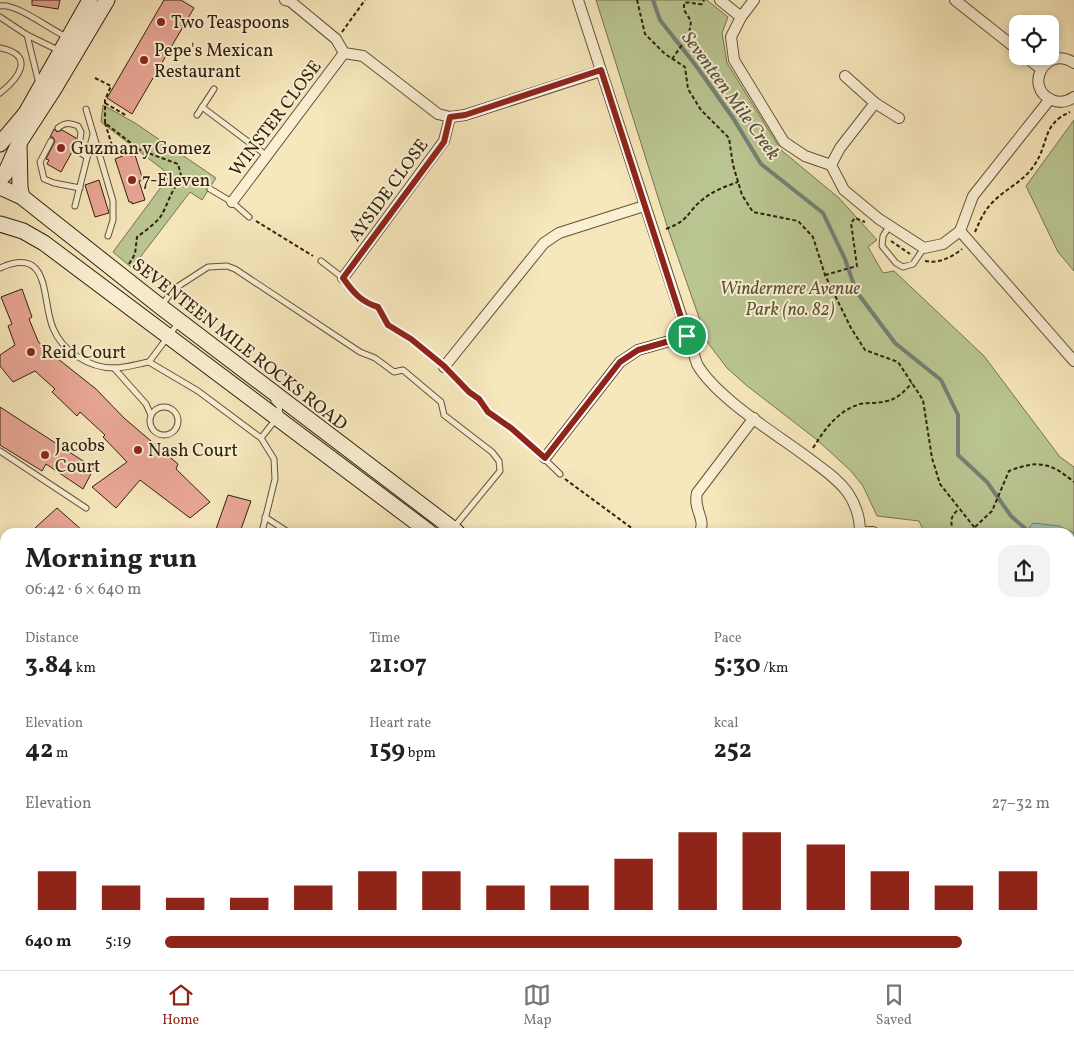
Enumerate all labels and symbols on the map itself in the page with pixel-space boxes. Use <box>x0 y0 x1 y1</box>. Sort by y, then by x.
place label: Two Teaspoons <box>171 11 289 36</box>
marker: Two Teaspoons <box>155 16 167 28</box>
water label: Seventeen Mile Creek <box>675 27 786 166</box>
place label: Pepe's Mexican Restaurant <box>154 39 274 85</box>
marker: Pepe's Mexican Restaurant <box>138 54 150 66</box>
street label: WINSTER CLOSE <box>224 56 328 182</box>
street label: AYSIDE CLOSE <box>343 134 435 248</box>
place label: Guzman y Gomez <box>71 137 211 162</box>
marker: Guzman y Gomez <box>55 142 67 154</box>
place label: 7-Eleven <box>142 169 210 194</box>
marker: 7-Eleven <box>126 174 138 186</box>
street label: SEVENTEEN MILE ROCKS ROAD <box>126 253 352 437</box>
park label: Windermere Avenue Park (no. 82) <box>720 277 861 323</box>
pin <box>666 315 708 357</box>
place label: Reid Court <box>41 341 126 366</box>
marker: Reid Court <box>25 346 37 358</box>
place label: Jacobs Court <box>55 434 105 480</box>
place label: Nash Court <box>148 439 238 464</box>
marker: Nash Court <box>132 444 144 456</box>
marker: Jacobs Court <box>39 449 51 461</box>

